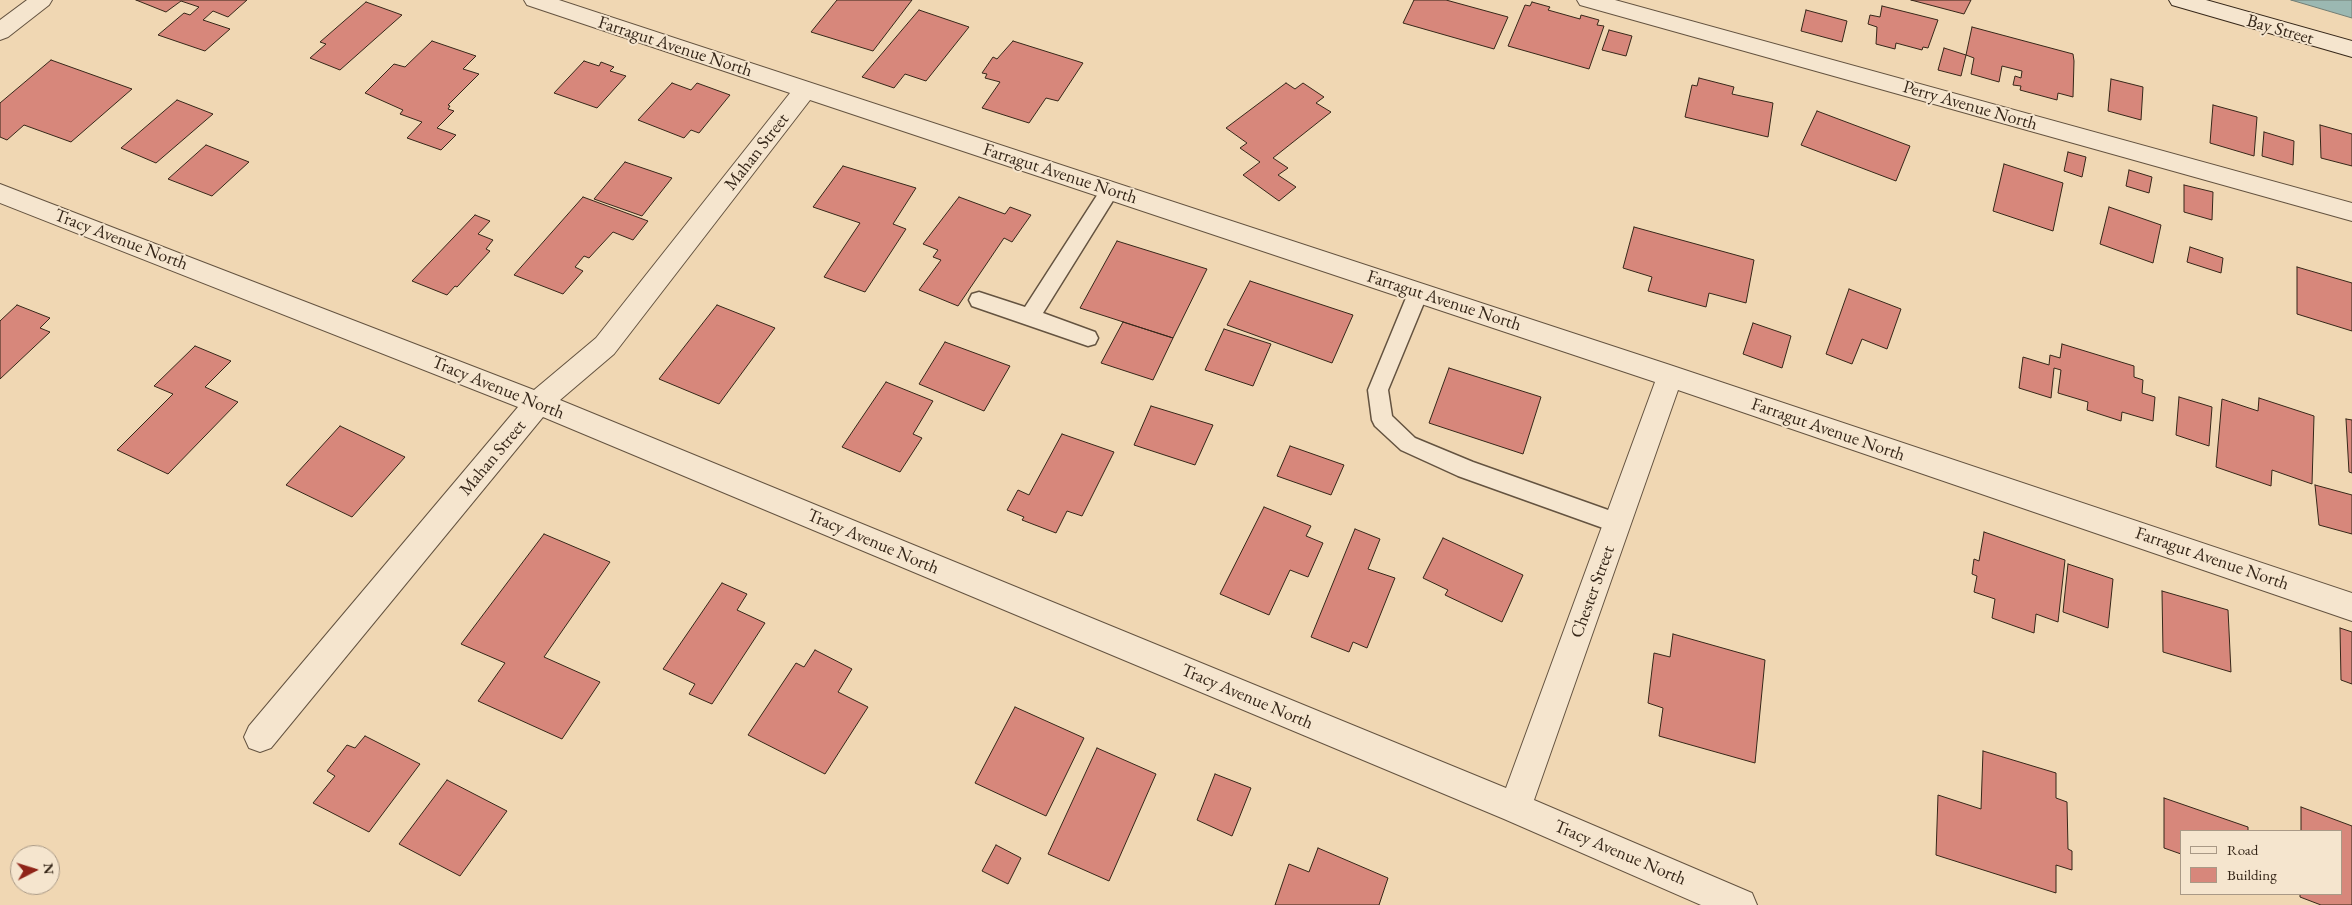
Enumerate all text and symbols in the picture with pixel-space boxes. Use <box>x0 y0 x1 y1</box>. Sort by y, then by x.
street label: Bay Street <box>2244 10 2316 50</box>
street label: Farragut Avenue North <box>595 12 755 82</box>
street label: Perry Avenue North <box>1900 76 2040 136</box>
street label: Mahan Street <box>720 109 794 195</box>
street label: Farragut Avenue North <box>980 139 1140 209</box>
street label: Tracy Avenue North <box>51 205 191 275</box>
street label: Farragut Avenue North <box>1364 266 1524 336</box>
street label: Tracy Avenue North <box>428 352 568 424</box>
street label: Farragut Avenue North <box>1748 394 1908 466</box>
street label: Mahan Street <box>455 416 531 500</box>
street label: Tracy Avenue North <box>804 504 942 580</box>
street label: Farragut Avenue North <box>2132 523 2292 595</box>
street label: Chester Street <box>1566 543 1620 641</box>
street label: Tracy Avenue North <box>1178 659 1316 735</box>
street label: Tracy Avenue North <box>1551 815 1689 891</box>
legend <box>2180 830 2342 895</box>
text: Road <box>2227 840 2258 859</box>
north arrow <box>10 845 60 895</box>
text: N <box>39 862 58 875</box>
text: Building <box>2227 865 2277 884</box>

